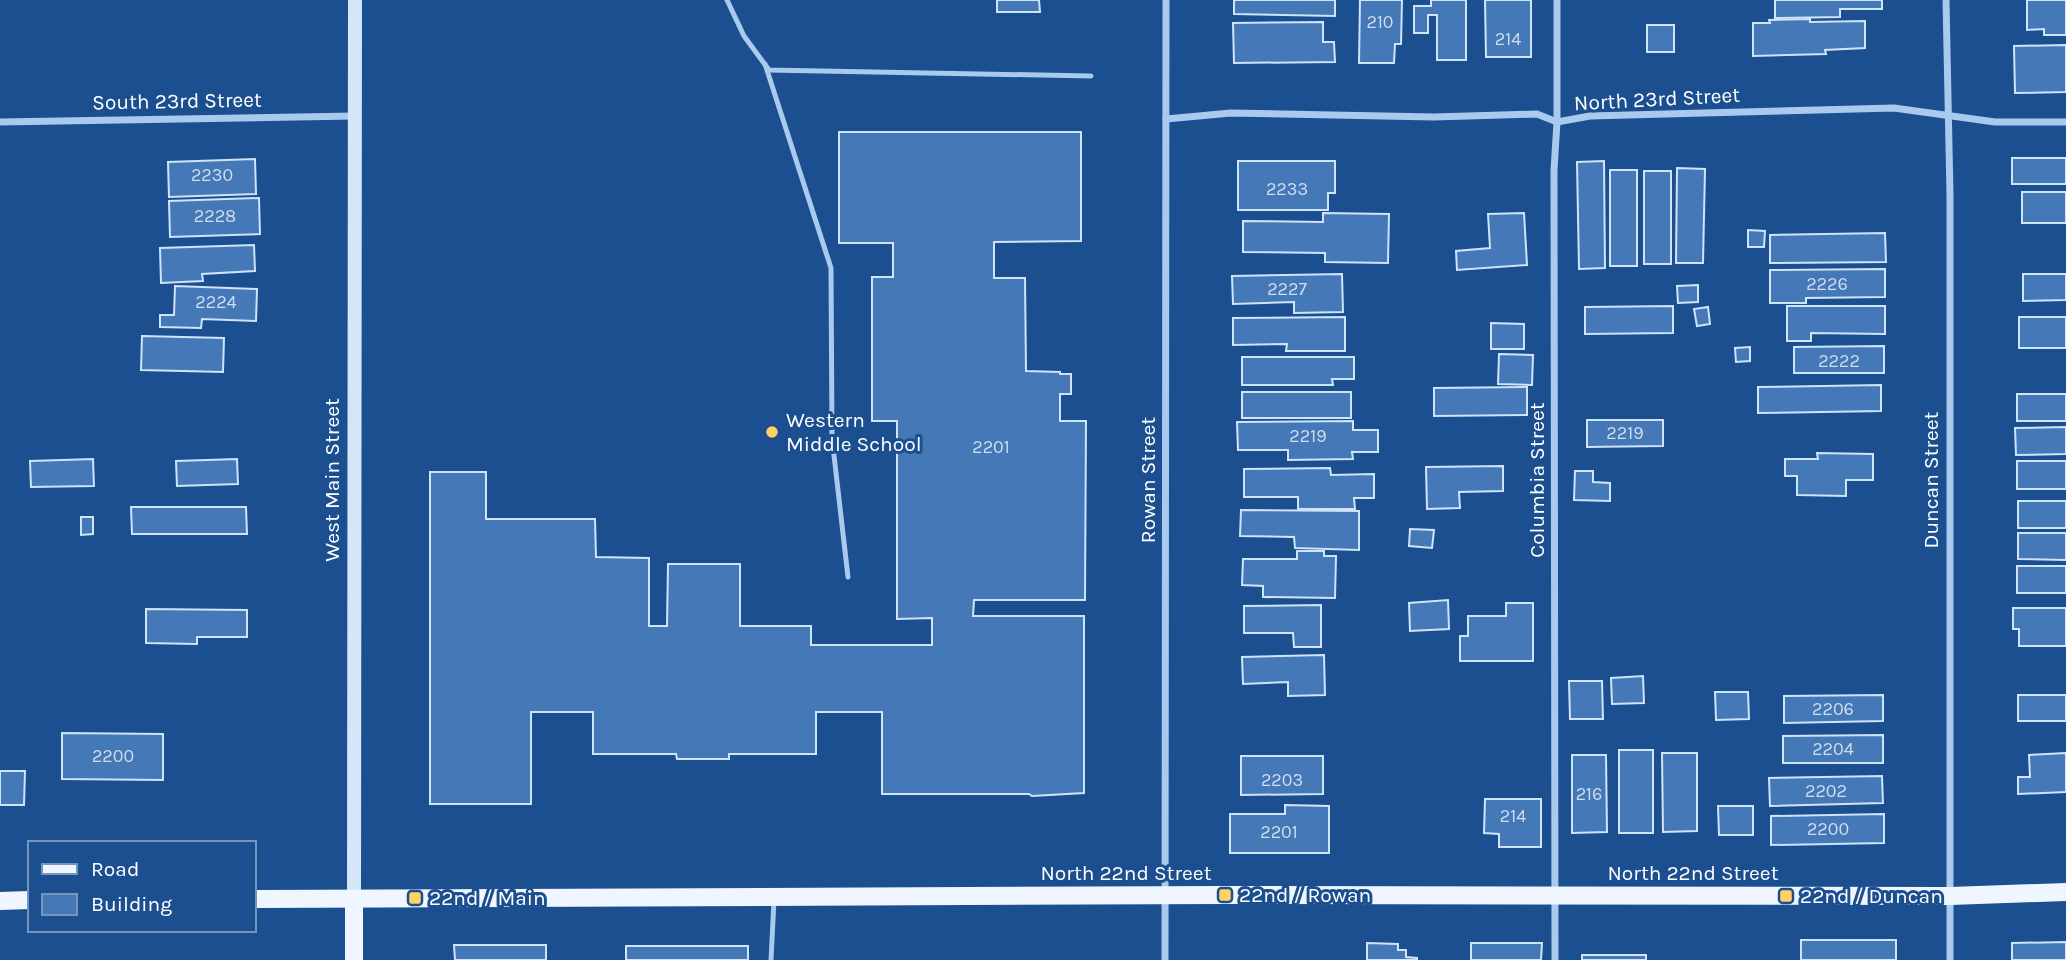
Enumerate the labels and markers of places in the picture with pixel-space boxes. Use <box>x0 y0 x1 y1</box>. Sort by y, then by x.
place label: Western Middle School <box>786 408 922 456</box>
marker: Western Middle School <box>764 424 780 440</box>
place label: 22nd / Rowan <box>1239 883 1371 907</box>
place label: 22nd / Duncan <box>1800 884 1943 908</box>
place label: 22nd / Main <box>429 886 546 910</box>
marker: 22nd / Rowan <box>1217 887 1233 903</box>
marker: 22nd / Duncan <box>1778 888 1794 904</box>
marker: 22nd / Main <box>407 890 423 906</box>

